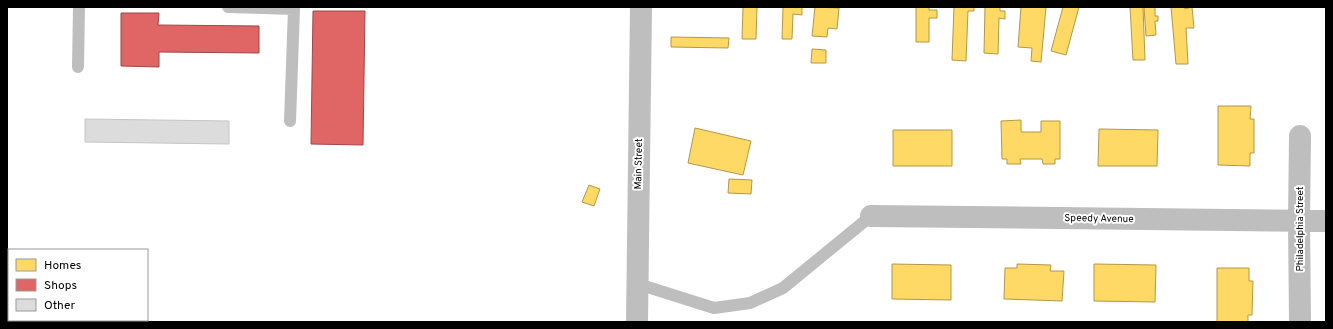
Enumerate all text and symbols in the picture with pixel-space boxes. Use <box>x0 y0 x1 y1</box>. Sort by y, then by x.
street label: Main Street <box>632 138 646 190</box>
street label: Philadelphia Street <box>1294 186 1307 272</box>
street label: Speedy Avenue <box>1064 212 1134 226</box>
legend <box>8 249 148 321</box>
text: Homes <box>44 258 81 274</box>
text: Shops <box>44 278 77 294</box>
text: Other <box>44 298 76 314</box>

